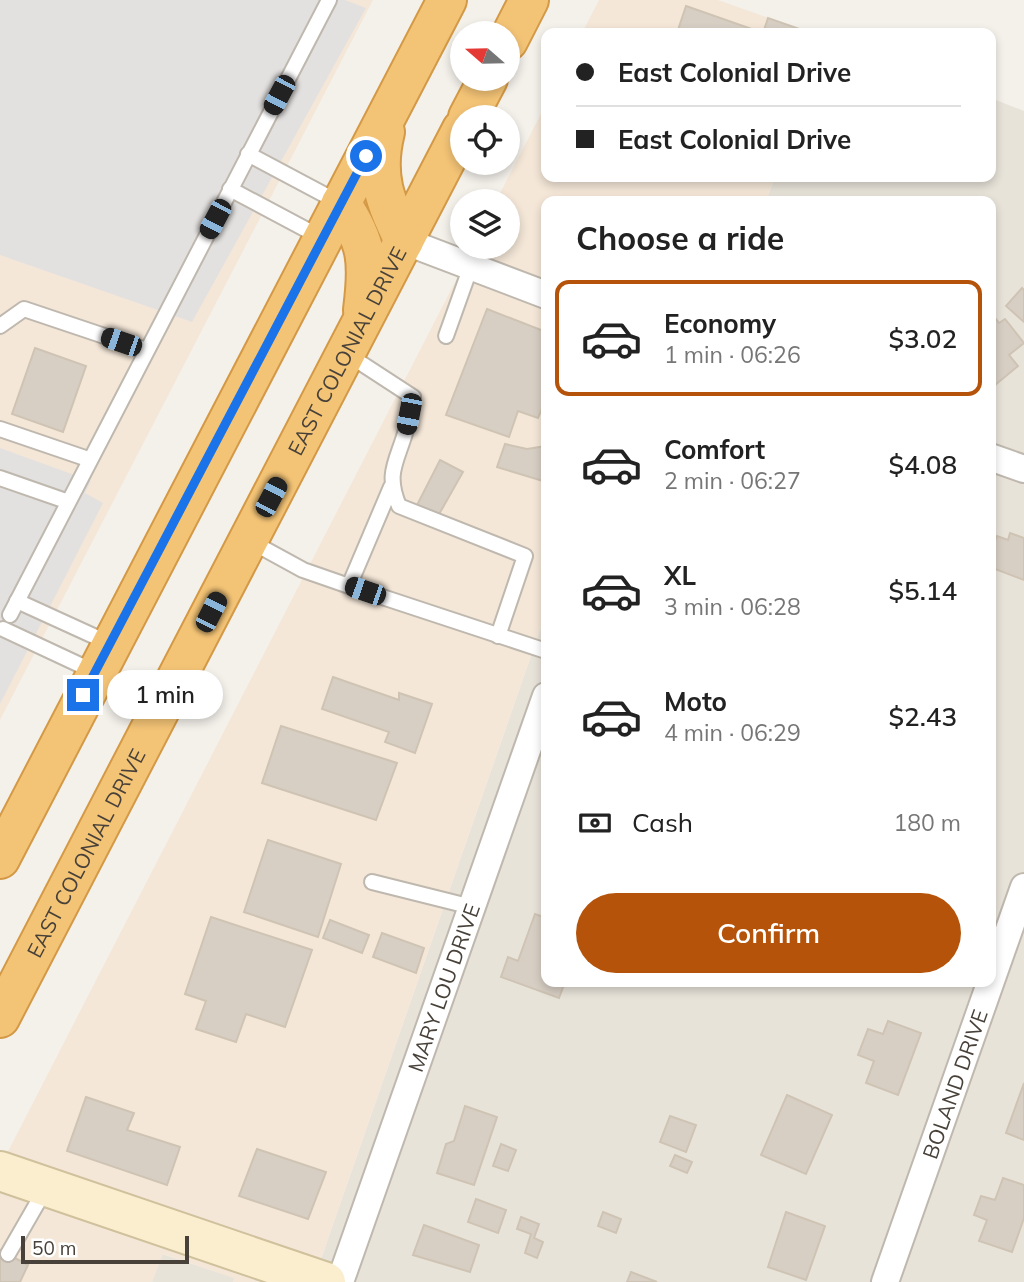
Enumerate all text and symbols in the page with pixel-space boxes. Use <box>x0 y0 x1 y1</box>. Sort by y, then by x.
north arrow <box>450 21 520 91</box>
map controls <box>450 21 520 259</box>
text: East Colonial Drive <box>618 56 851 89</box>
car <box>260 72 299 118</box>
button: locate <box>450 105 520 175</box>
text: East Colonial Drive <box>618 123 851 156</box>
route start <box>350 140 382 172</box>
button: layers <box>450 189 520 259</box>
car <box>196 196 235 242</box>
text: Choose a ride <box>576 218 784 258</box>
street label: EAST COLONIAL DRIVE <box>282 242 412 459</box>
icon: car <box>580 307 643 370</box>
text: Economy <box>664 307 776 340</box>
text: $3.02 <box>888 322 957 355</box>
car <box>98 325 145 359</box>
text: 1 min · 06:26 <box>664 340 801 369</box>
car <box>395 391 424 437</box>
icon: car <box>580 433 643 496</box>
text: Comfort <box>664 433 765 466</box>
text: $4.08 <box>888 448 957 481</box>
text: 2 min · 06:27 <box>664 466 801 495</box>
car <box>252 474 291 520</box>
icon: car <box>580 559 643 622</box>
text: XL <box>664 559 696 592</box>
car <box>342 574 389 608</box>
text: $5.14 <box>888 574 957 607</box>
car <box>193 589 230 635</box>
text: 3 min · 06:28 <box>664 592 801 621</box>
callout: 1 min <box>108 670 223 720</box>
route end <box>67 679 99 711</box>
text: 1 min <box>135 680 195 709</box>
icon: car <box>580 685 643 748</box>
text: Moto <box>664 685 727 718</box>
text: $2.43 <box>888 700 957 733</box>
text: 4 min · 06:29 <box>664 718 801 747</box>
street label: EAST COLONIAL DRIVE <box>21 744 151 962</box>
icon: cash <box>576 804 614 842</box>
text: Cash <box>632 806 693 839</box>
text: 180 m <box>893 808 961 837</box>
button: Confirm <box>576 893 961 973</box>
street label: MARY LOU DRIVE <box>402 900 485 1075</box>
street label: BOLAND DRIVE <box>916 1006 993 1162</box>
scale bar <box>21 1233 189 1265</box>
text: 50 m <box>32 1236 76 1260</box>

